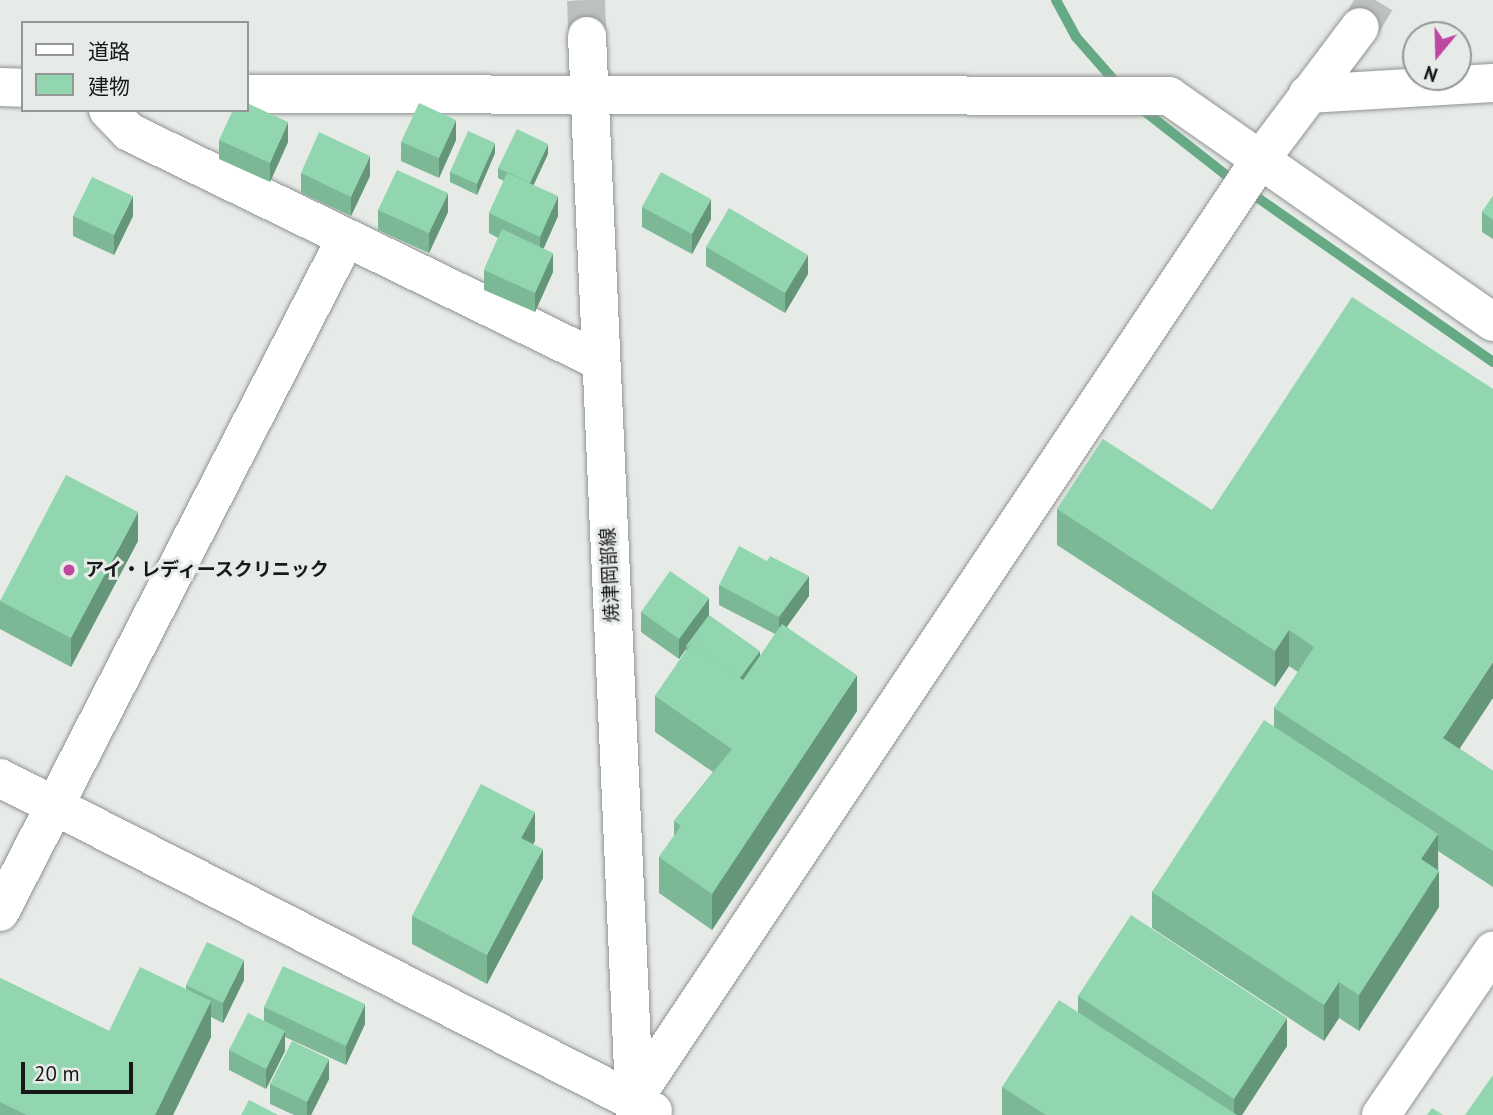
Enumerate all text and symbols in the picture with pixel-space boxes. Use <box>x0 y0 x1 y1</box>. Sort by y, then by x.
legend <box>21 21 248 112</box>
north arrow <box>1402 21 1472 91</box>
text: 道路 <box>88 38 130 65</box>
text: N <box>1421 61 1441 87</box>
text: 建物 <box>88 73 130 100</box>
street label: 焼津岡部線 <box>596 527 624 623</box>
place label: アイ・レディースクリニック <box>85 559 332 581</box>
marker: アイ・レディースクリニック <box>59 560 79 580</box>
scale bar <box>24 1048 136 1092</box>
text: 20 m <box>34 1060 80 1087</box>

